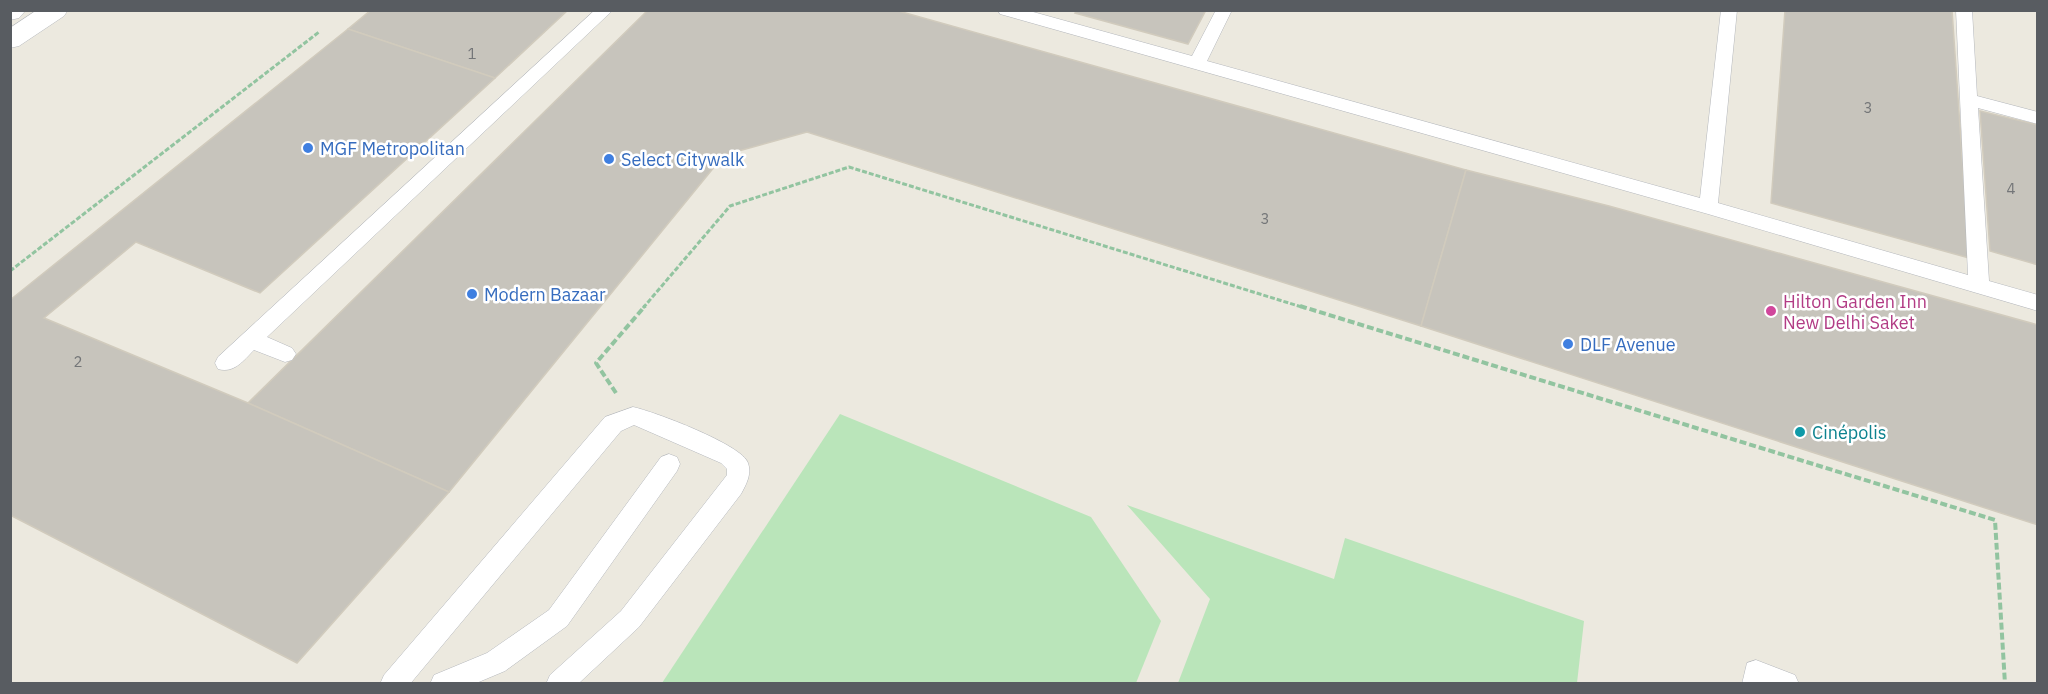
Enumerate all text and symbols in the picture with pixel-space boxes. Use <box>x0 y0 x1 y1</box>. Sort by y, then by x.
house number: 1 <box>467 44 477 63</box>
house number: 3 <box>1863 98 1873 117</box>
place label: MGF Metropolitan <box>320 137 465 160</box>
marker: MGF Metropolitan <box>301 141 315 155</box>
place label: Select Citywalk <box>621 148 745 171</box>
marker: Select Citywalk <box>602 152 616 166</box>
house number: 4 <box>2006 179 2016 198</box>
house number: 3 <box>1260 209 1270 228</box>
place label: Modern Bazaar <box>484 283 606 306</box>
marker: Modern Bazaar <box>465 287 479 301</box>
place label: Hilton Garden Inn New Delhi Saket <box>1783 290 1927 334</box>
marker: Hilton Garden Inn New Delhi Saket <box>1764 304 1778 318</box>
place label: DLF Avenue <box>1580 333 1676 356</box>
marker: DLF Avenue <box>1561 337 1575 351</box>
house number: 2 <box>73 352 83 371</box>
place label: Cinépolis <box>1812 421 1886 444</box>
marker: Cinépolis <box>1793 425 1807 439</box>

